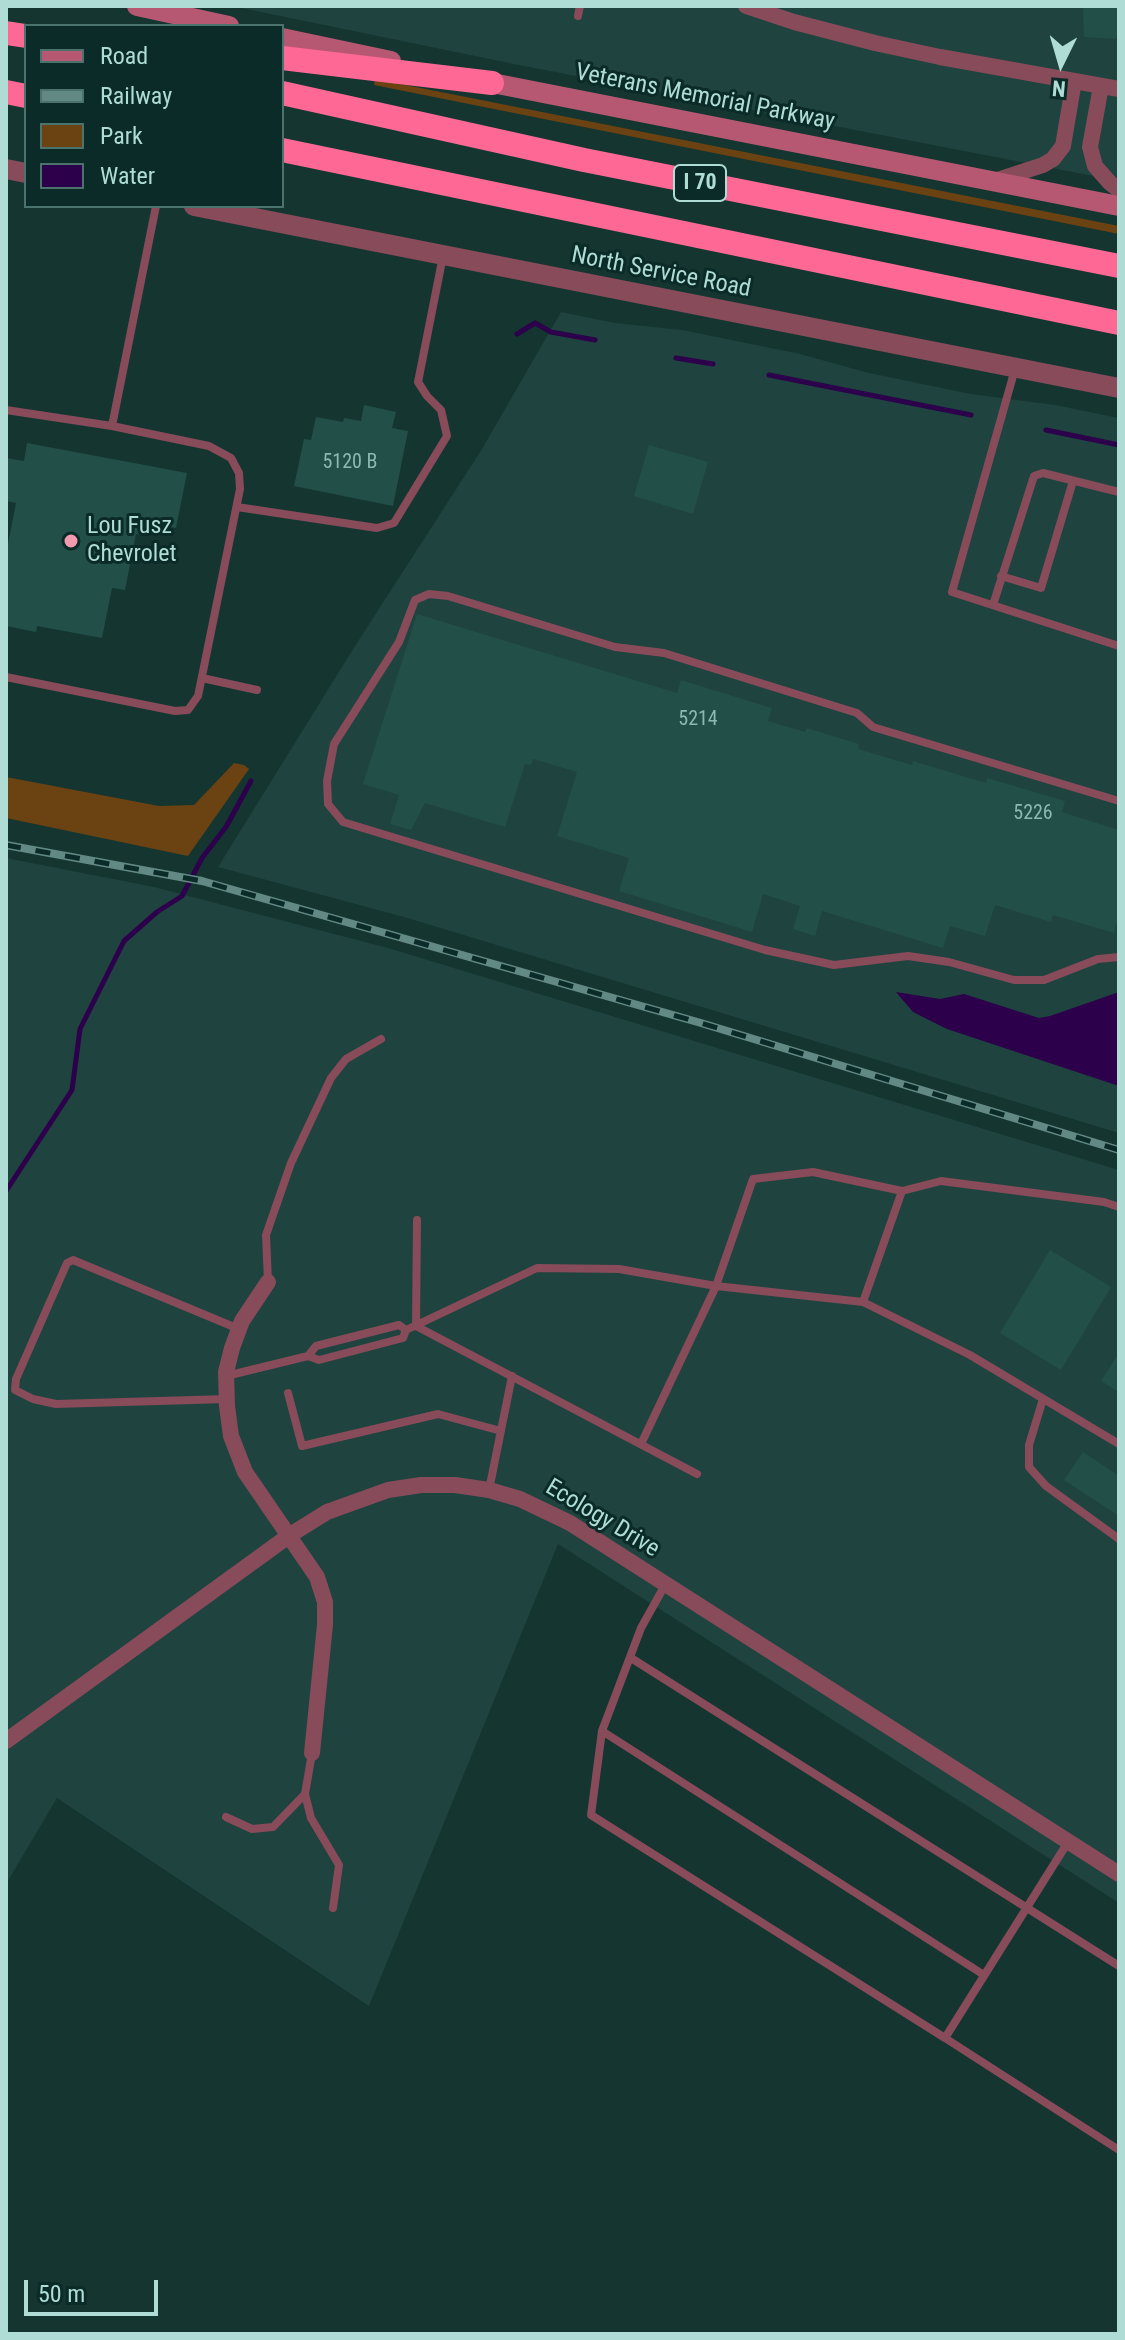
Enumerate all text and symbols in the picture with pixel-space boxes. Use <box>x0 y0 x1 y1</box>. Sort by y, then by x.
legend <box>24 24 284 208</box>
north arrow <box>1021 24 1101 104</box>
text: Road <box>100 42 148 70</box>
street label: Veterans Memorial Parkway <box>573 59 837 137</box>
text: N <box>1051 75 1067 101</box>
text: Railway <box>100 82 172 110</box>
text: Park <box>100 122 143 150</box>
text: Water <box>100 162 155 190</box>
road number: I 70 <box>674 165 726 201</box>
street label: North Service Road <box>569 241 753 305</box>
house number: 5120 B <box>322 451 378 475</box>
place label: Lou Fusz Chevrolet <box>87 513 177 569</box>
marker: Lou Fusz Chevrolet <box>62 532 80 550</box>
house number: 5214 <box>678 708 718 732</box>
house number: 5226 <box>1013 802 1053 826</box>
street label: Ecology Drive <box>540 1474 664 1564</box>
scale bar <box>28 2264 162 2314</box>
text: 50 m <box>38 2280 85 2308</box>

